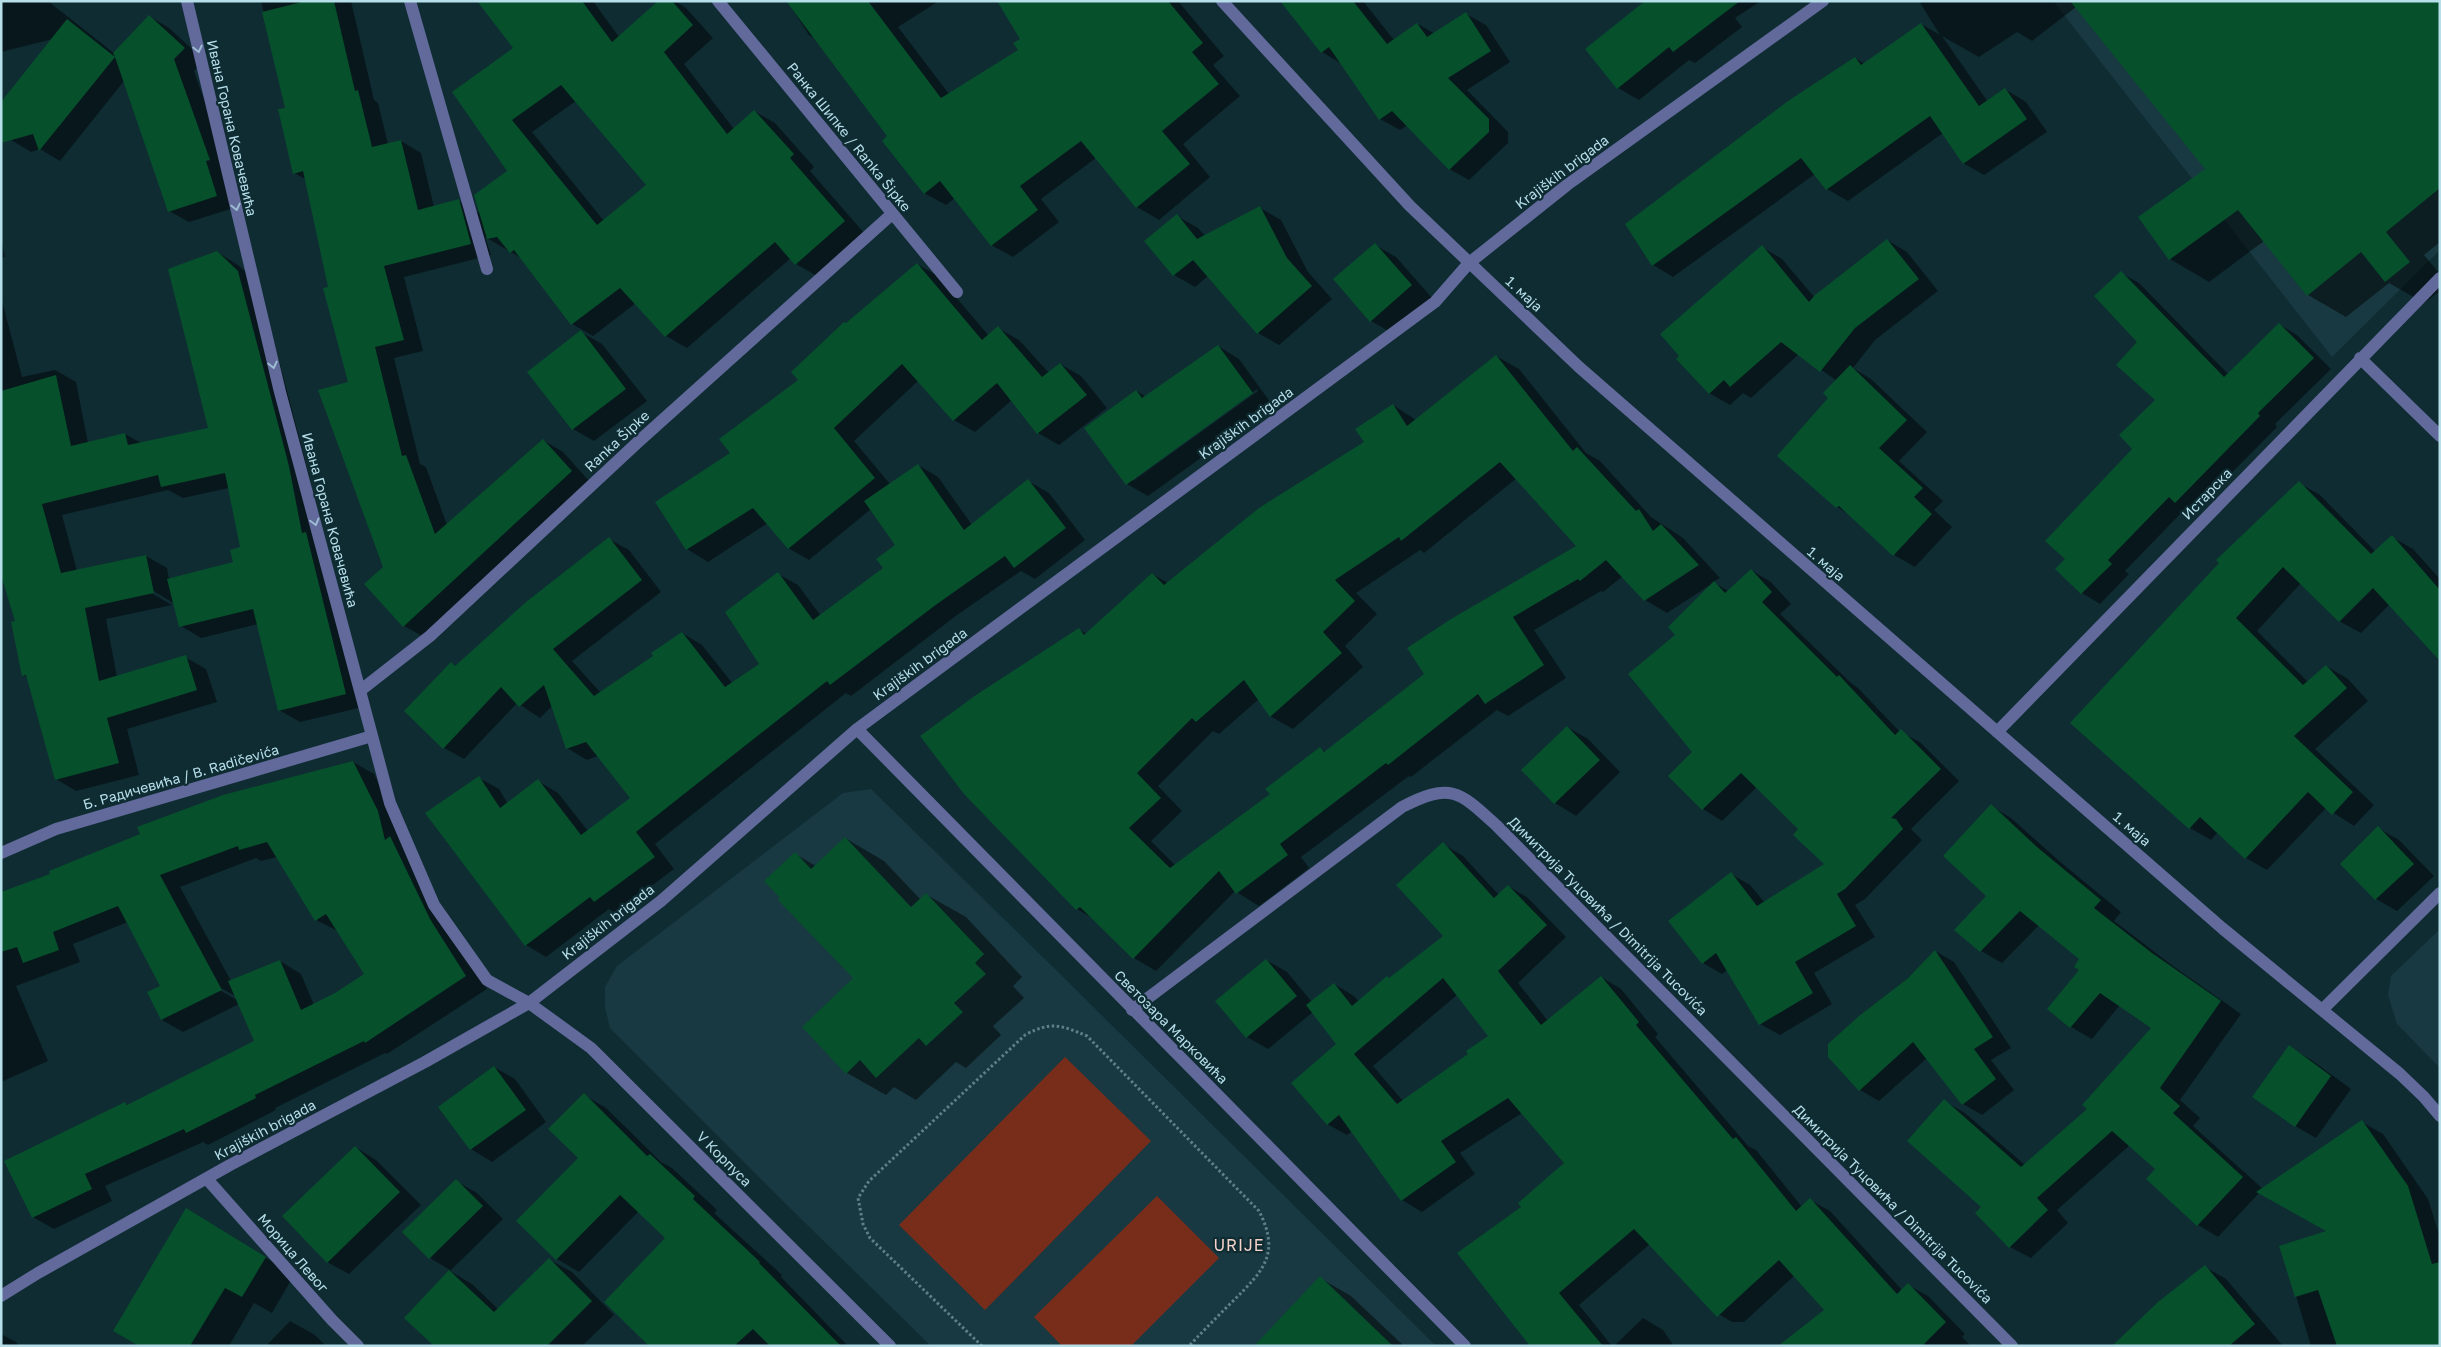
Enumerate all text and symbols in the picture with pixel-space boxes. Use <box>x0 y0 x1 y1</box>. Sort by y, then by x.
street label: Ивана Горана Ковачевића <box>204 38 261 218</box>
one-way arrow <box>192 44 203 53</box>
street label: Ранка Шипке / Ranka Šipke <box>784 59 915 215</box>
street label: Krajiških brigada <box>1512 131 1612 212</box>
one-way arrow <box>230 202 241 211</box>
street label: 1. маја <box>1502 272 1546 315</box>
one-way arrow <box>267 360 278 369</box>
street label: Krajiških brigada <box>1195 383 1296 463</box>
street label: Ranka Šipke <box>581 406 652 475</box>
street label: Ивана Горана Ковачевића <box>299 431 362 609</box>
street label: Истарска <box>2178 464 2235 523</box>
one-way arrow <box>309 517 320 526</box>
street label: 1. маја <box>1804 543 1849 585</box>
street label: Krajiških brigada <box>869 624 970 704</box>
street label: Б. Радичевића / B. Radičevića <box>81 740 281 813</box>
street label: 1. маја <box>2110 808 2155 850</box>
street label: Димитрија Туцовића / Dimitrija Tucovića <box>1505 813 1711 1019</box>
street label: Krajiških brigada <box>558 880 657 963</box>
street label: Светозара Марковића <box>1111 966 1232 1087</box>
street label: Krajiških brigada <box>211 1096 318 1163</box>
street label: Димитрија Туцовића / Dimitrija Tucovića <box>1790 1101 1996 1307</box>
street label: V Корпуса <box>693 1128 755 1190</box>
street label: Морица Левог <box>255 1210 333 1296</box>
district label: URIJE <box>1213 1235 1265 1255</box>

